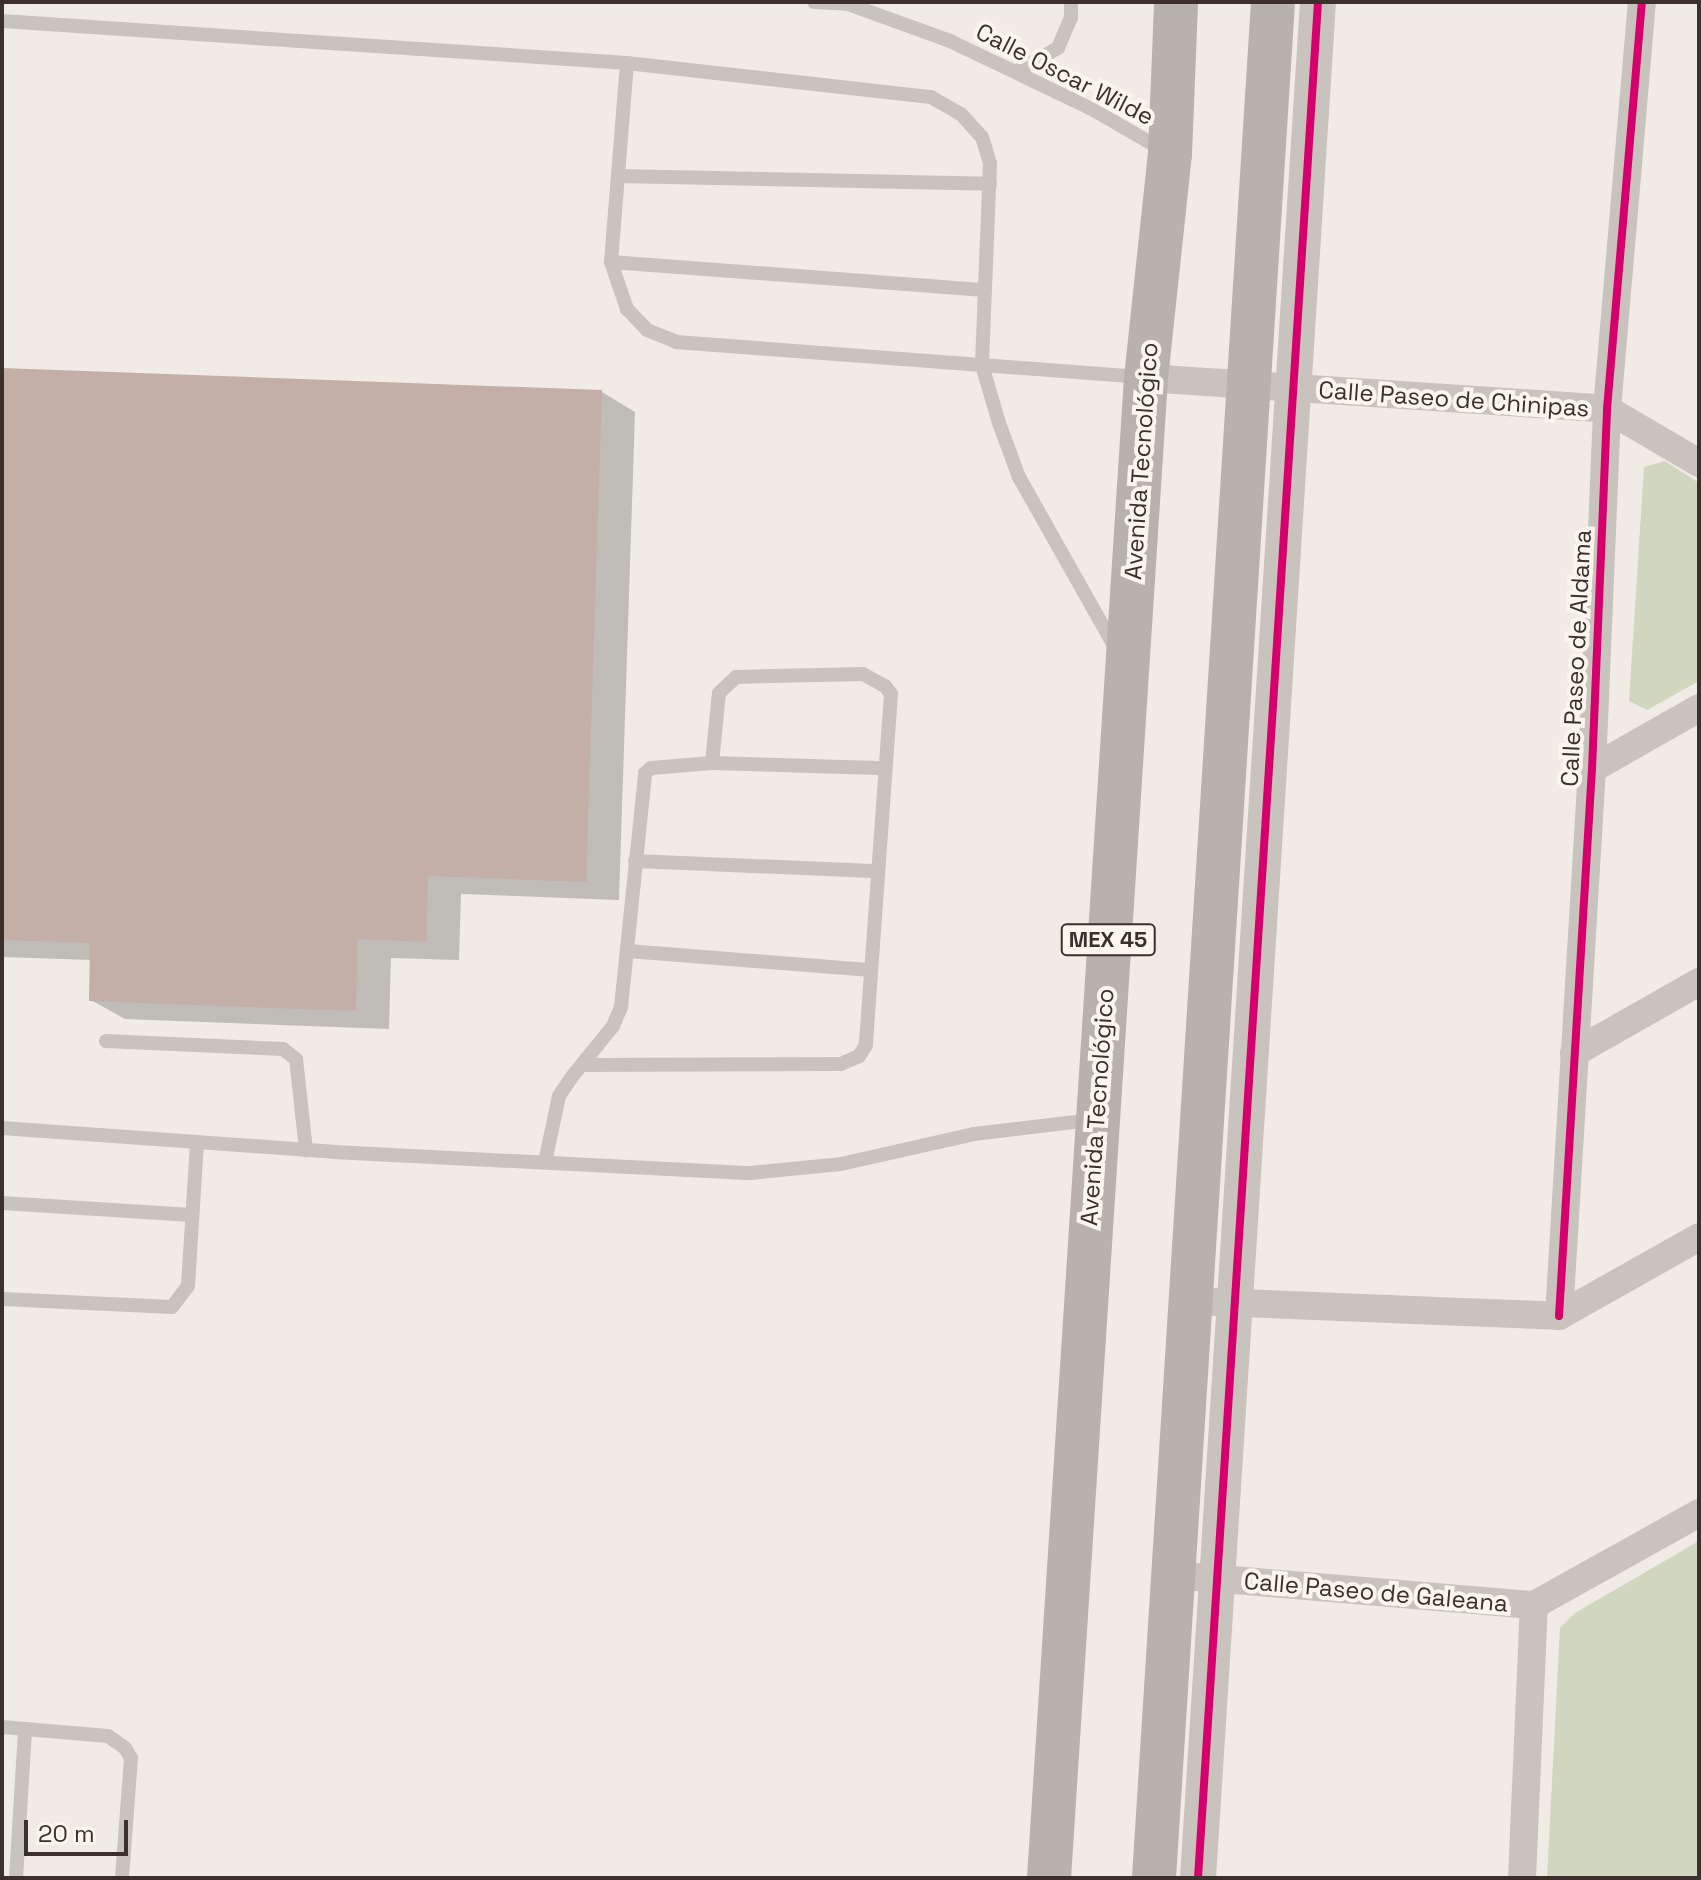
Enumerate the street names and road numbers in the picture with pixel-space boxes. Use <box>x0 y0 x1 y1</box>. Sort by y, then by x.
street label: Calle Oscar Wilde <box>971 17 1159 131</box>
street label: Avenida Tecnológico <box>1118 341 1164 581</box>
street label: Calle Paseo de Chinipas <box>1318 375 1590 423</box>
street label: Calle Paseo de Aldama <box>1555 529 1597 787</box>
road number: MEX 45 <box>1060 922 1156 958</box>
street label: Avenida Tecnológico <box>1074 987 1120 1227</box>
street label: Calle Paseo de Galeana <box>1243 1566 1509 1618</box>

